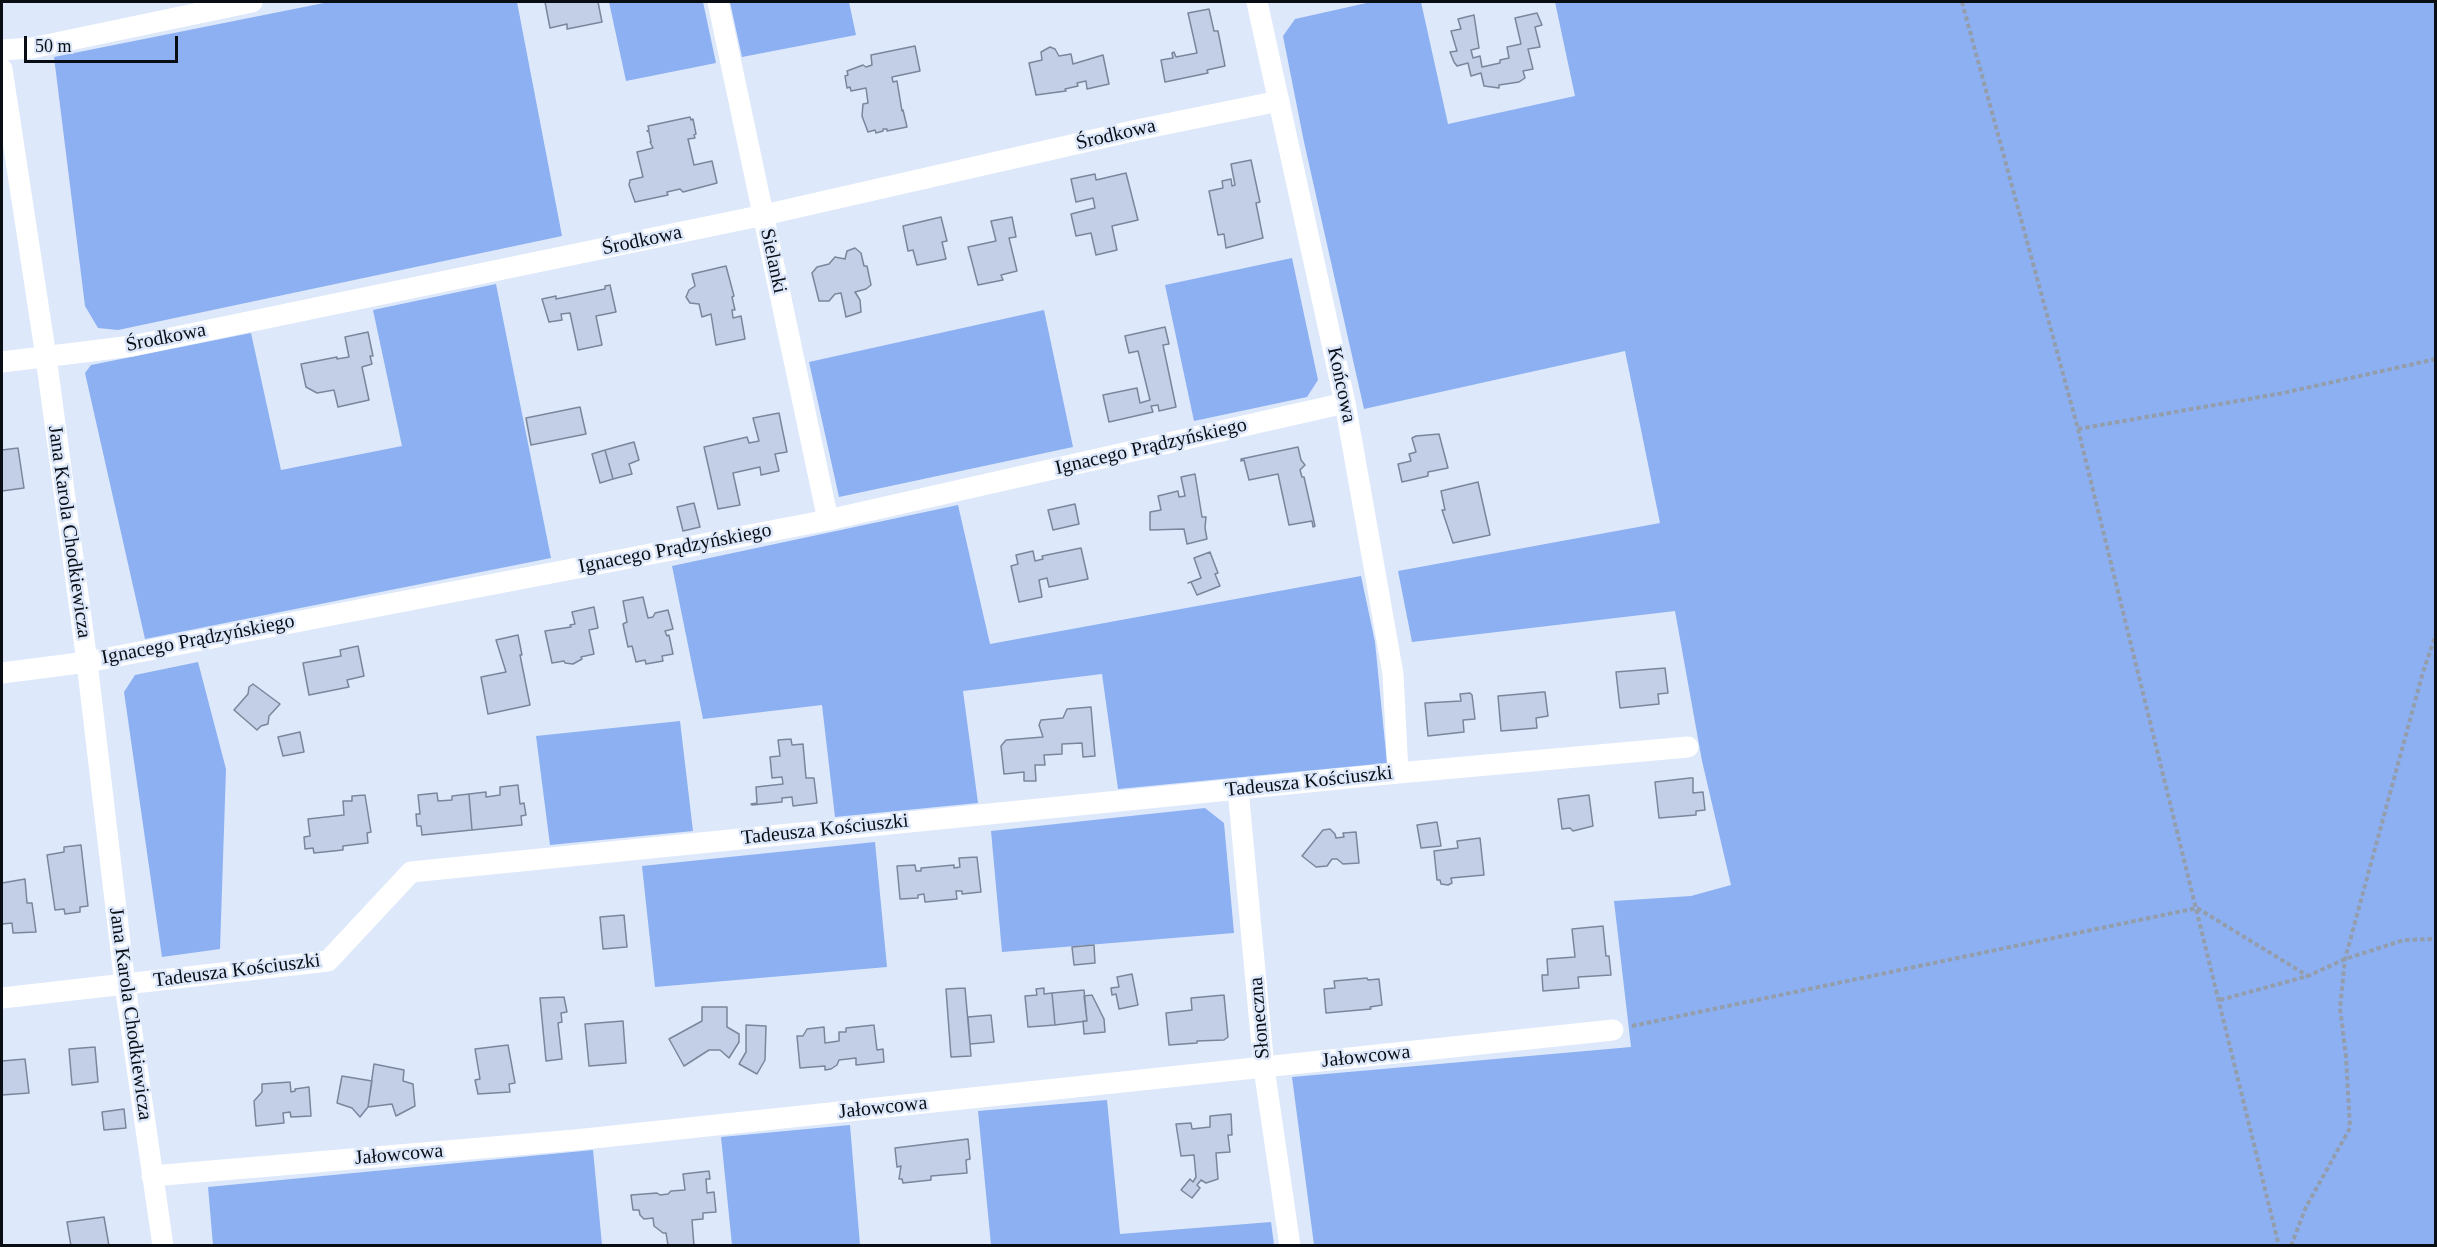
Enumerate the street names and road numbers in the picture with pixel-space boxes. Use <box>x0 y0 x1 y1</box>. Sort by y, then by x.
street label: Środkowa <box>1074 114 1158 156</box>
street label: Środkowa <box>600 221 684 261</box>
street label: Sielanki <box>754 226 792 296</box>
street label: Środkowa <box>124 318 208 358</box>
street label: Końcowa <box>1321 345 1361 425</box>
street label: Ignacego Prądzyńskiego <box>1053 413 1249 481</box>
street label: Jana Karola Chodkiewicza <box>42 424 96 640</box>
street label: Ignacego Prądzyńskiego <box>576 519 774 579</box>
street label: Ignacego Prądzyńskiego <box>99 610 297 670</box>
street label: Tadeusza Kościuszki <box>1224 761 1394 803</box>
street label: Tadeusza Kościuszki <box>740 809 910 851</box>
street label: Jana Karola Chodkiewicza <box>103 906 157 1122</box>
street label: Tadeusza Kościuszki <box>152 949 322 993</box>
street label: Słoneczna <box>1244 976 1276 1060</box>
street label: Jałowcowa <box>1321 1040 1411 1074</box>
street label: Jałowcowa <box>838 1091 928 1125</box>
street label: Jałowcowa <box>354 1139 444 1171</box>

